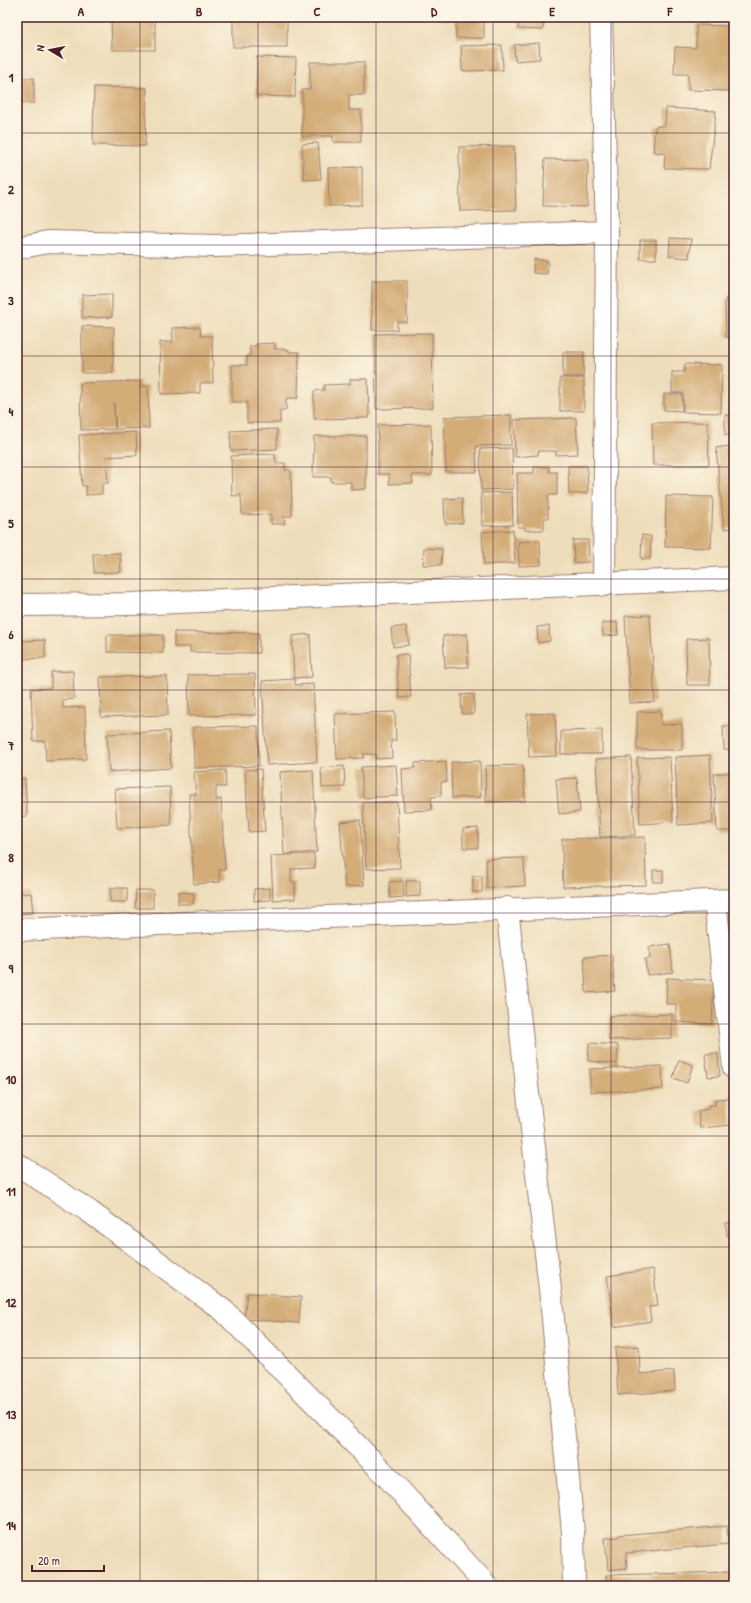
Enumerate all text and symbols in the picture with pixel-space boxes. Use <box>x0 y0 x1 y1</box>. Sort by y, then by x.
text: A <box>78 2 85 20</box>
text: B <box>196 2 203 20</box>
text: C <box>313 2 321 20</box>
text: D <box>431 2 438 20</box>
text: E <box>549 2 555 20</box>
text: F <box>667 2 674 20</box>
north arrow <box>30 30 70 70</box>
text: N <box>33 44 48 52</box>
text: 1 <box>9 68 14 86</box>
text: 2 <box>8 180 15 198</box>
text: 3 <box>8 291 14 309</box>
text: 4 <box>9 402 14 420</box>
text: 5 <box>8 514 14 532</box>
text: 6 <box>8 625 14 643</box>
text: 7 <box>7 736 15 754</box>
text: 8 <box>8 848 14 866</box>
text: 9 <box>9 959 14 977</box>
text: 10 <box>6 1070 16 1088</box>
text: 11 <box>6 1182 16 1200</box>
text: 12 <box>6 1293 17 1311</box>
text: 13 <box>6 1405 16 1423</box>
text: 14 <box>6 1516 16 1534</box>
scale bar <box>32 1547 104 1573</box>
text: 20 m <box>38 1552 60 1569</box>

